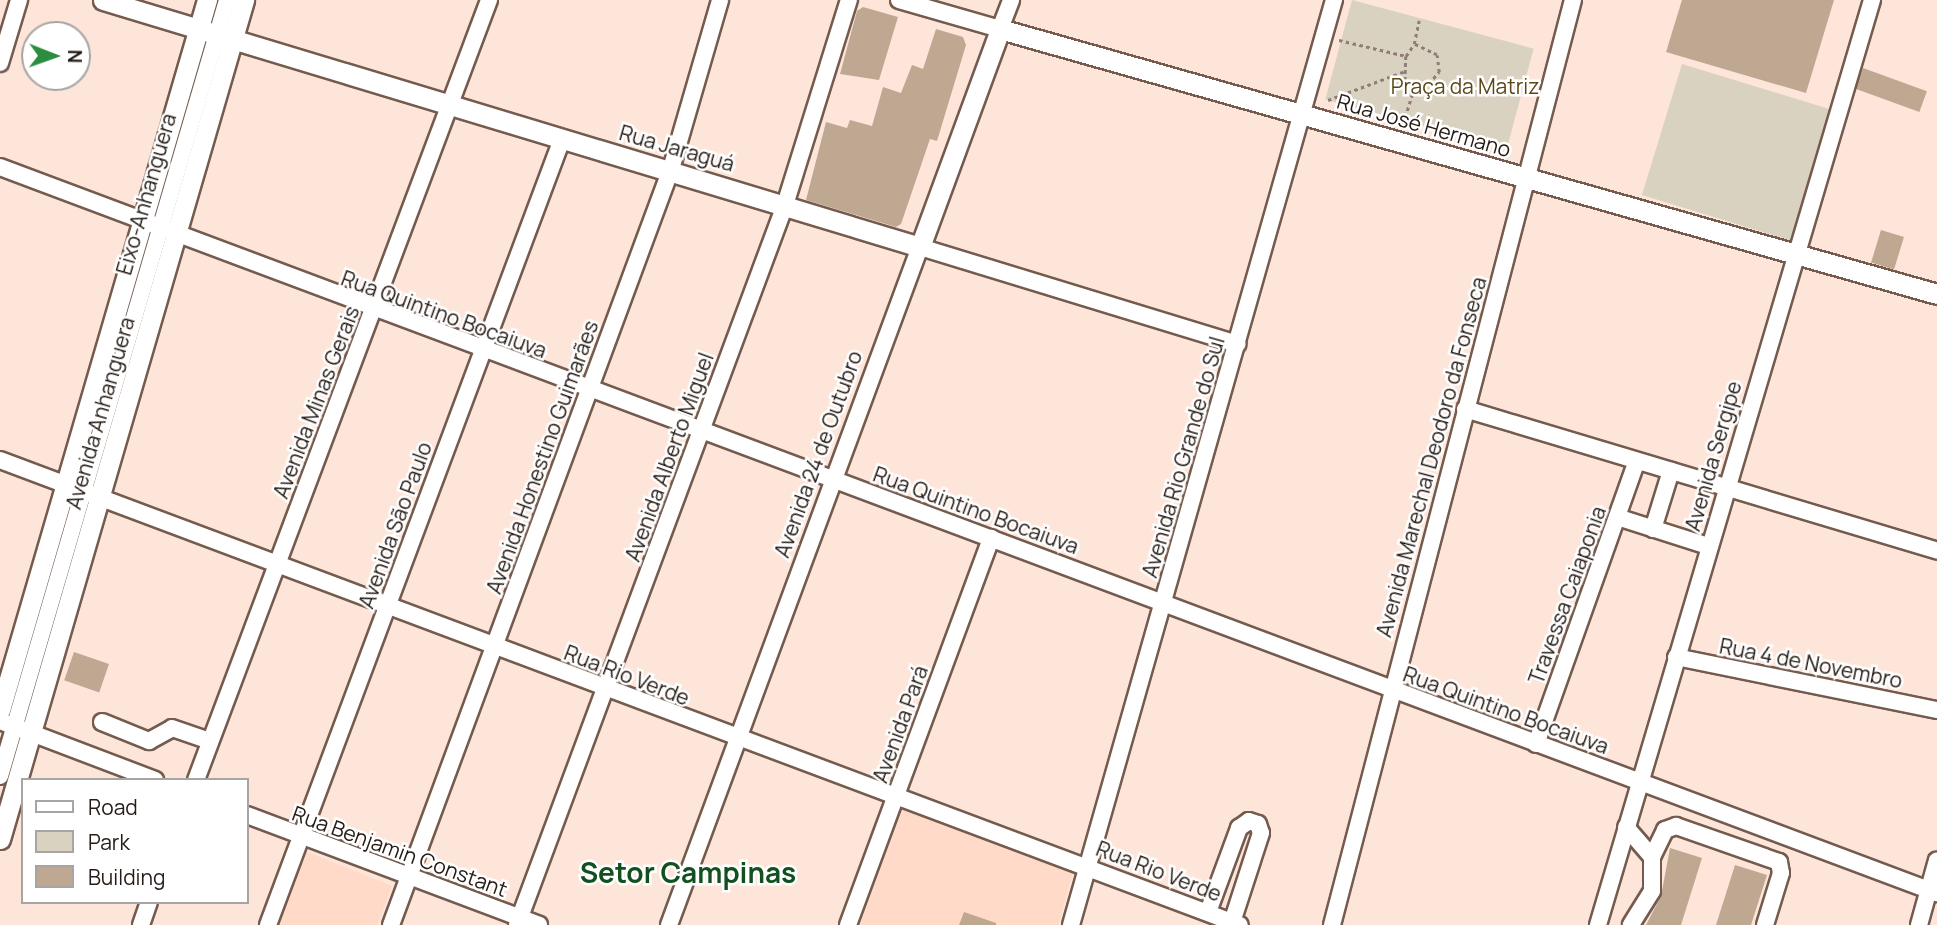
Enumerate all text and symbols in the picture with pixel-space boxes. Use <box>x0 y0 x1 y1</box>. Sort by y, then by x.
north arrow <box>21 21 91 91</box>
text: N <box>62 49 88 63</box>
park label: Praça da Matriz <box>1391 73 1539 99</box>
street label: Rua José Hermano <box>1334 88 1514 162</box>
street label: Eixo-Anhanguera <box>111 110 181 278</box>
street label: Rua Jaraguá <box>617 120 737 176</box>
street label: Rua Quintino Bocaiuva <box>338 265 550 363</box>
street label: Avenida Marechal Deodoro da Fonseca <box>1371 274 1491 640</box>
street label: Avenida Minas Gerais <box>268 302 364 502</box>
street label: Avenida Anhanguera <box>60 314 140 512</box>
street label: Avenida Honestino Guimarães <box>481 317 603 597</box>
street label: Avenida Rio Grande do Sul <box>1137 334 1229 580</box>
street label: Avenida 24 de Outubro <box>769 347 867 561</box>
street label: Avenida Alberto Miguel <box>620 349 718 565</box>
street label: Avenida Sergipe <box>1680 378 1746 534</box>
street label: Avenida São Paulo <box>353 438 437 612</box>
street label: Rua Quintino Bocaiuva <box>870 461 1082 559</box>
street label: Travessa Caiaponia <box>1523 503 1611 687</box>
street label: Rua 4 de Novembro <box>1717 633 1905 693</box>
street label: Rua Rio Verde <box>561 640 693 710</box>
street label: Rua Quintino Bocaiuva <box>1400 661 1612 759</box>
street label: Avenida Pará <box>867 662 933 786</box>
legend <box>21 778 248 904</box>
text: Road <box>88 793 138 821</box>
street label: Rua Benjamin Constant <box>289 800 511 902</box>
text: Park <box>88 828 130 856</box>
street label: Rua Rio Verde <box>1093 836 1225 906</box>
district label: Setor Campinas <box>580 855 796 889</box>
text: Building <box>88 863 165 891</box>

